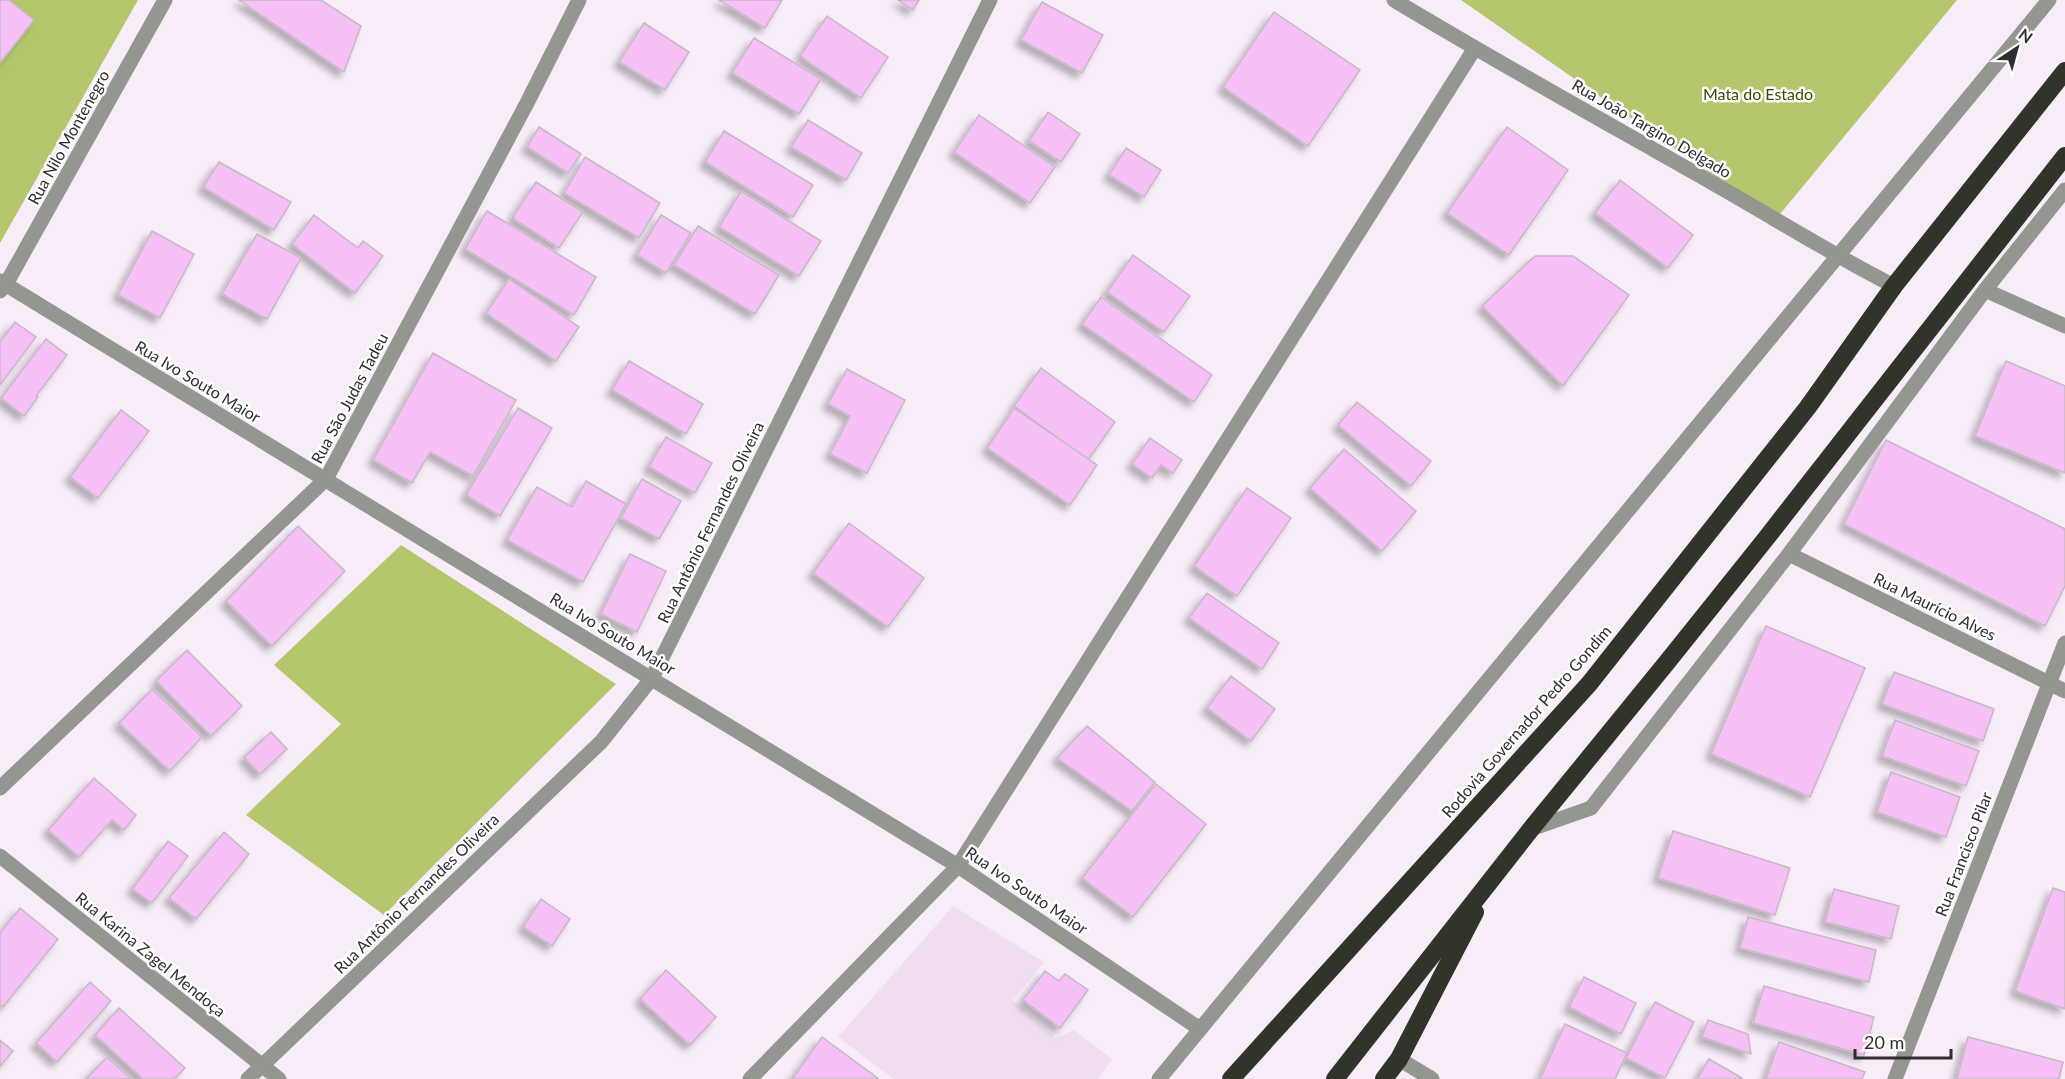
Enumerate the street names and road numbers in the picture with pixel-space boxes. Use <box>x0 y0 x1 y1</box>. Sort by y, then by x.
street label: Rua Nilo Montenegro <box>23 67 113 207</box>
street label: Rua João Targino Delgado <box>1569 75 1735 181</box>
street label: Rua São Judas Tadeu <box>307 330 391 466</box>
street label: Rua Ivo Souto Maior <box>132 336 264 426</box>
street label: Rua Antônio Fernandes Oliveira <box>653 418 767 626</box>
street label: Rua Maurício Alves <box>1871 568 1999 644</box>
street label: Rua Ivo Souto Maior <box>547 588 679 678</box>
street label: Rodovia Governador Pedro Gondim <box>1437 621 1615 821</box>
street label: Rua Francisco Pilar <box>1931 789 1996 919</box>
street label: Rua Antônio Fernandes Oliveira <box>330 809 502 977</box>
street label: Rua Ivo Souto Maior <box>962 842 1092 938</box>
street label: Rua Karina Zagel Mendoça <box>72 888 230 1020</box>

